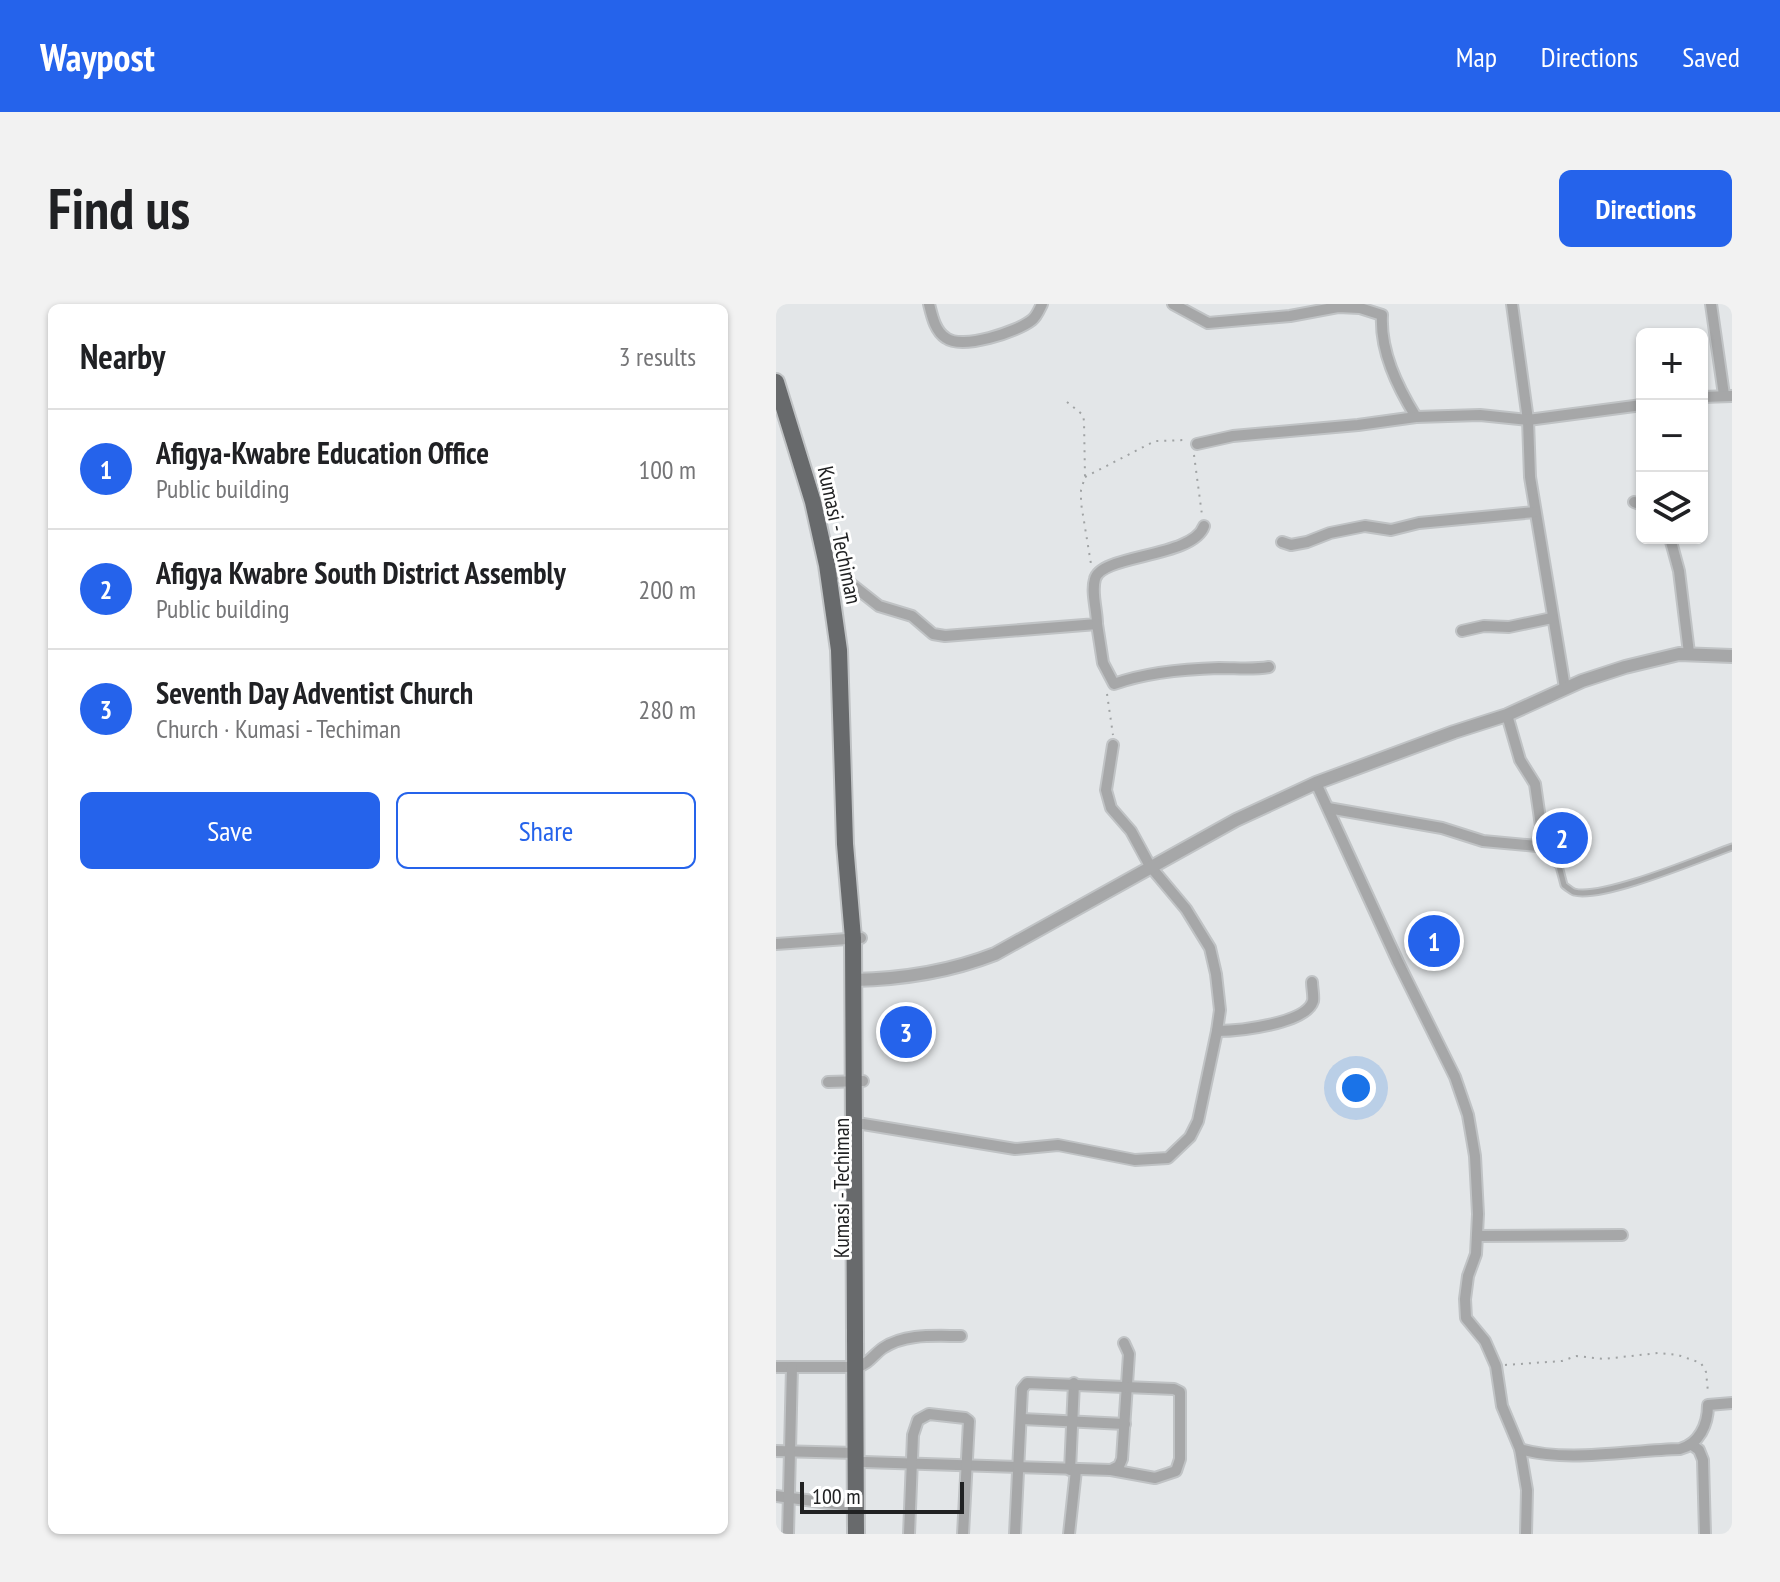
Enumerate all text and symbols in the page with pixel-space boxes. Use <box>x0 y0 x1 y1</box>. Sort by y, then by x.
text: Waypost <box>40 32 155 81</box>
text: Map <box>1456 38 1497 75</box>
text: Directions <box>1541 38 1638 75</box>
text: Saved <box>1682 38 1740 75</box>
button: Directions <box>1559 170 1732 247</box>
text: Find us <box>48 172 190 244</box>
map controls <box>1636 328 1708 544</box>
button: + <box>1636 328 1708 400</box>
text: Nearby <box>80 334 165 378</box>
text: 3 results <box>619 340 696 373</box>
button: − <box>1636 400 1708 472</box>
text: Afigya-Kwabre Education Office <box>156 433 489 472</box>
text: 1 <box>100 453 112 486</box>
text: 100 m <box>638 453 696 486</box>
street label: Kumasi - Techiman <box>812 463 868 607</box>
text: Public building <box>156 472 289 505</box>
button: layers <box>1636 472 1708 544</box>
text: Afigya Kwabre South District Assembly <box>156 553 566 592</box>
text: 2 <box>100 573 112 606</box>
text: 200 m <box>638 573 696 606</box>
text: Public building <box>156 592 289 625</box>
text: Seventh Day Adventist Church <box>156 673 473 712</box>
text: 3 <box>100 693 112 726</box>
text: 280 m <box>638 693 696 726</box>
text: Church · Kumasi - Techiman <box>156 712 401 745</box>
button: Save <box>80 792 380 869</box>
button: Share <box>396 792 696 869</box>
pin: 2 <box>1536 808 1588 868</box>
pin: 1 <box>1408 911 1460 971</box>
pin: 3 <box>880 1002 932 1062</box>
your location <box>1336 1068 1376 1108</box>
street label: Kumasi - Techiman <box>827 1118 855 1258</box>
scale bar <box>800 1478 964 1514</box>
text: 100 m <box>812 1482 861 1510</box>

